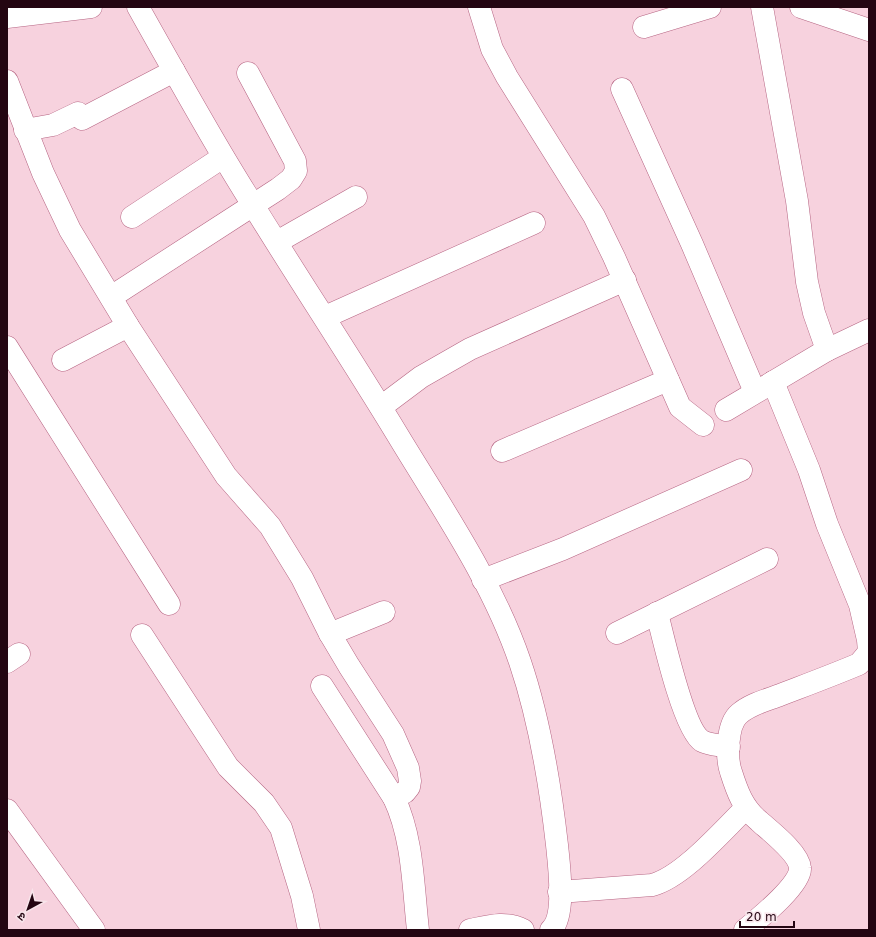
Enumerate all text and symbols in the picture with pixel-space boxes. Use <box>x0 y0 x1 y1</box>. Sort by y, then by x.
north arrow <box>8 889 48 929</box>
scale bar <box>740 903 794 929</box>
text: उ <box>15 909 29 923</box>
text: 20 m <box>746 910 777 924</box>

